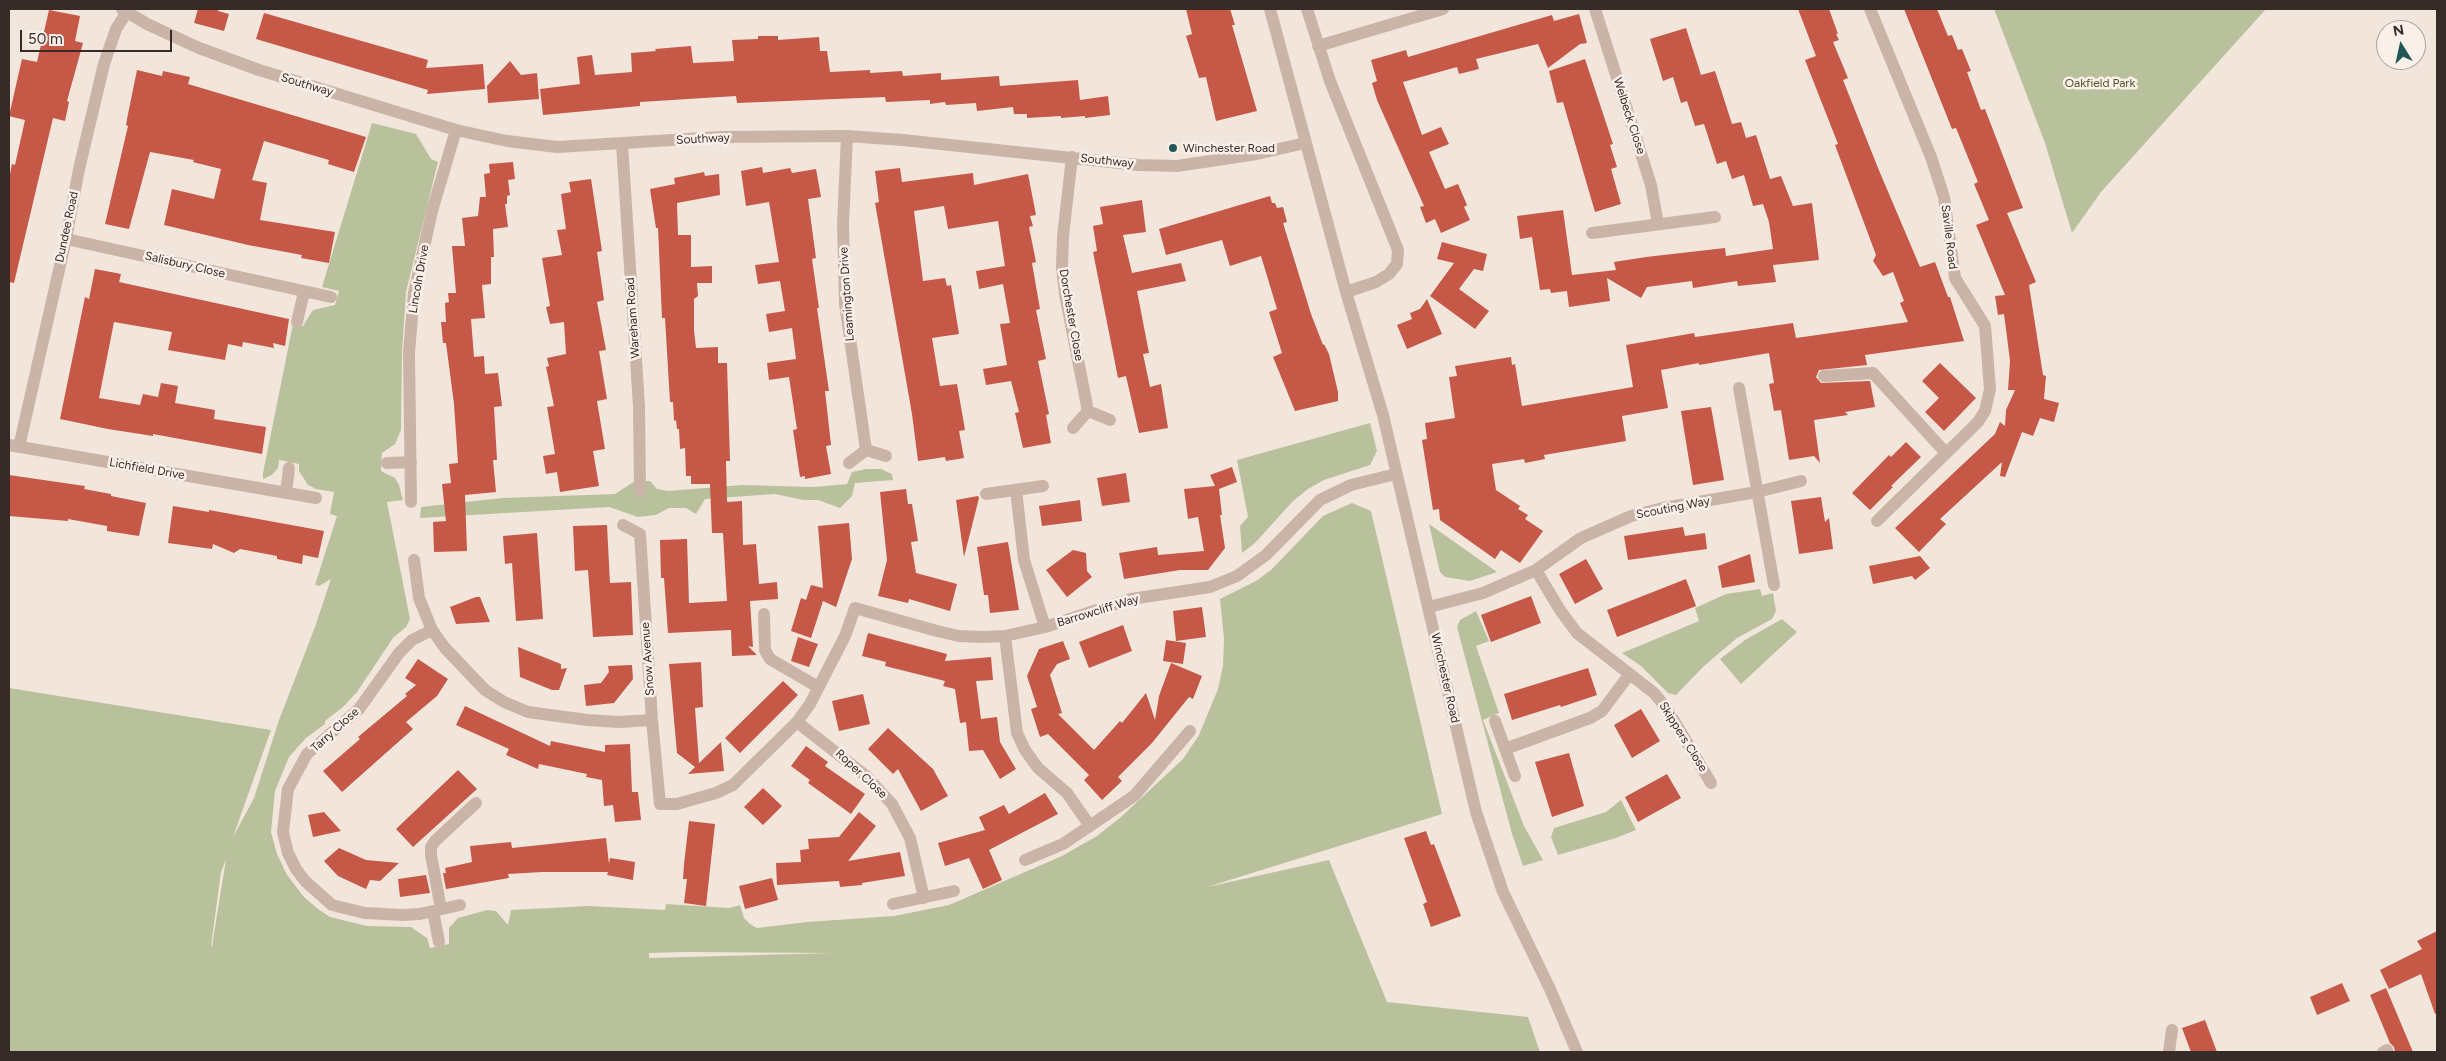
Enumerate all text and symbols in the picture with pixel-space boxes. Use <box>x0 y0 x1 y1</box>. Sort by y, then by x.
scale bar <box>22 20 175 52</box>
north arrow <box>2376 20 2426 70</box>
text: N <box>2392 21 2405 40</box>
text: 50 m <box>28 30 63 48</box>
street label: Southway <box>279 70 335 100</box>
street label: Welbeck Close <box>1610 76 1648 156</box>
park label: Oakfield Park <box>2065 76 2135 90</box>
street label: Southway <box>676 130 730 148</box>
place label: Winchester Road <box>1183 141 1275 155</box>
marker: Winchester Road <box>1167 142 1179 154</box>
street label: Southway <box>1080 151 1134 171</box>
street label: Dundee Road <box>52 190 82 264</box>
street label: Saville Road <box>1938 204 1960 270</box>
street label: Lincoln Drive <box>406 244 432 314</box>
street label: Leamington Drive <box>837 246 857 342</box>
street label: Salisbury Close <box>143 249 227 281</box>
street label: Dorchester Close <box>1056 268 1086 362</box>
street label: Wareham Road <box>623 277 643 359</box>
street label: Lichfield Drive <box>108 455 186 483</box>
street label: Scouting Way <box>1635 494 1711 522</box>
street label: Barrowcliff Way <box>1055 592 1141 630</box>
street label: Snow Avenue <box>638 622 658 696</box>
street label: Winchester Road <box>1428 632 1462 724</box>
street label: Skippers Close <box>1656 699 1710 775</box>
street label: Tarry Close <box>308 705 362 755</box>
street label: Roper Close <box>832 746 890 802</box>

